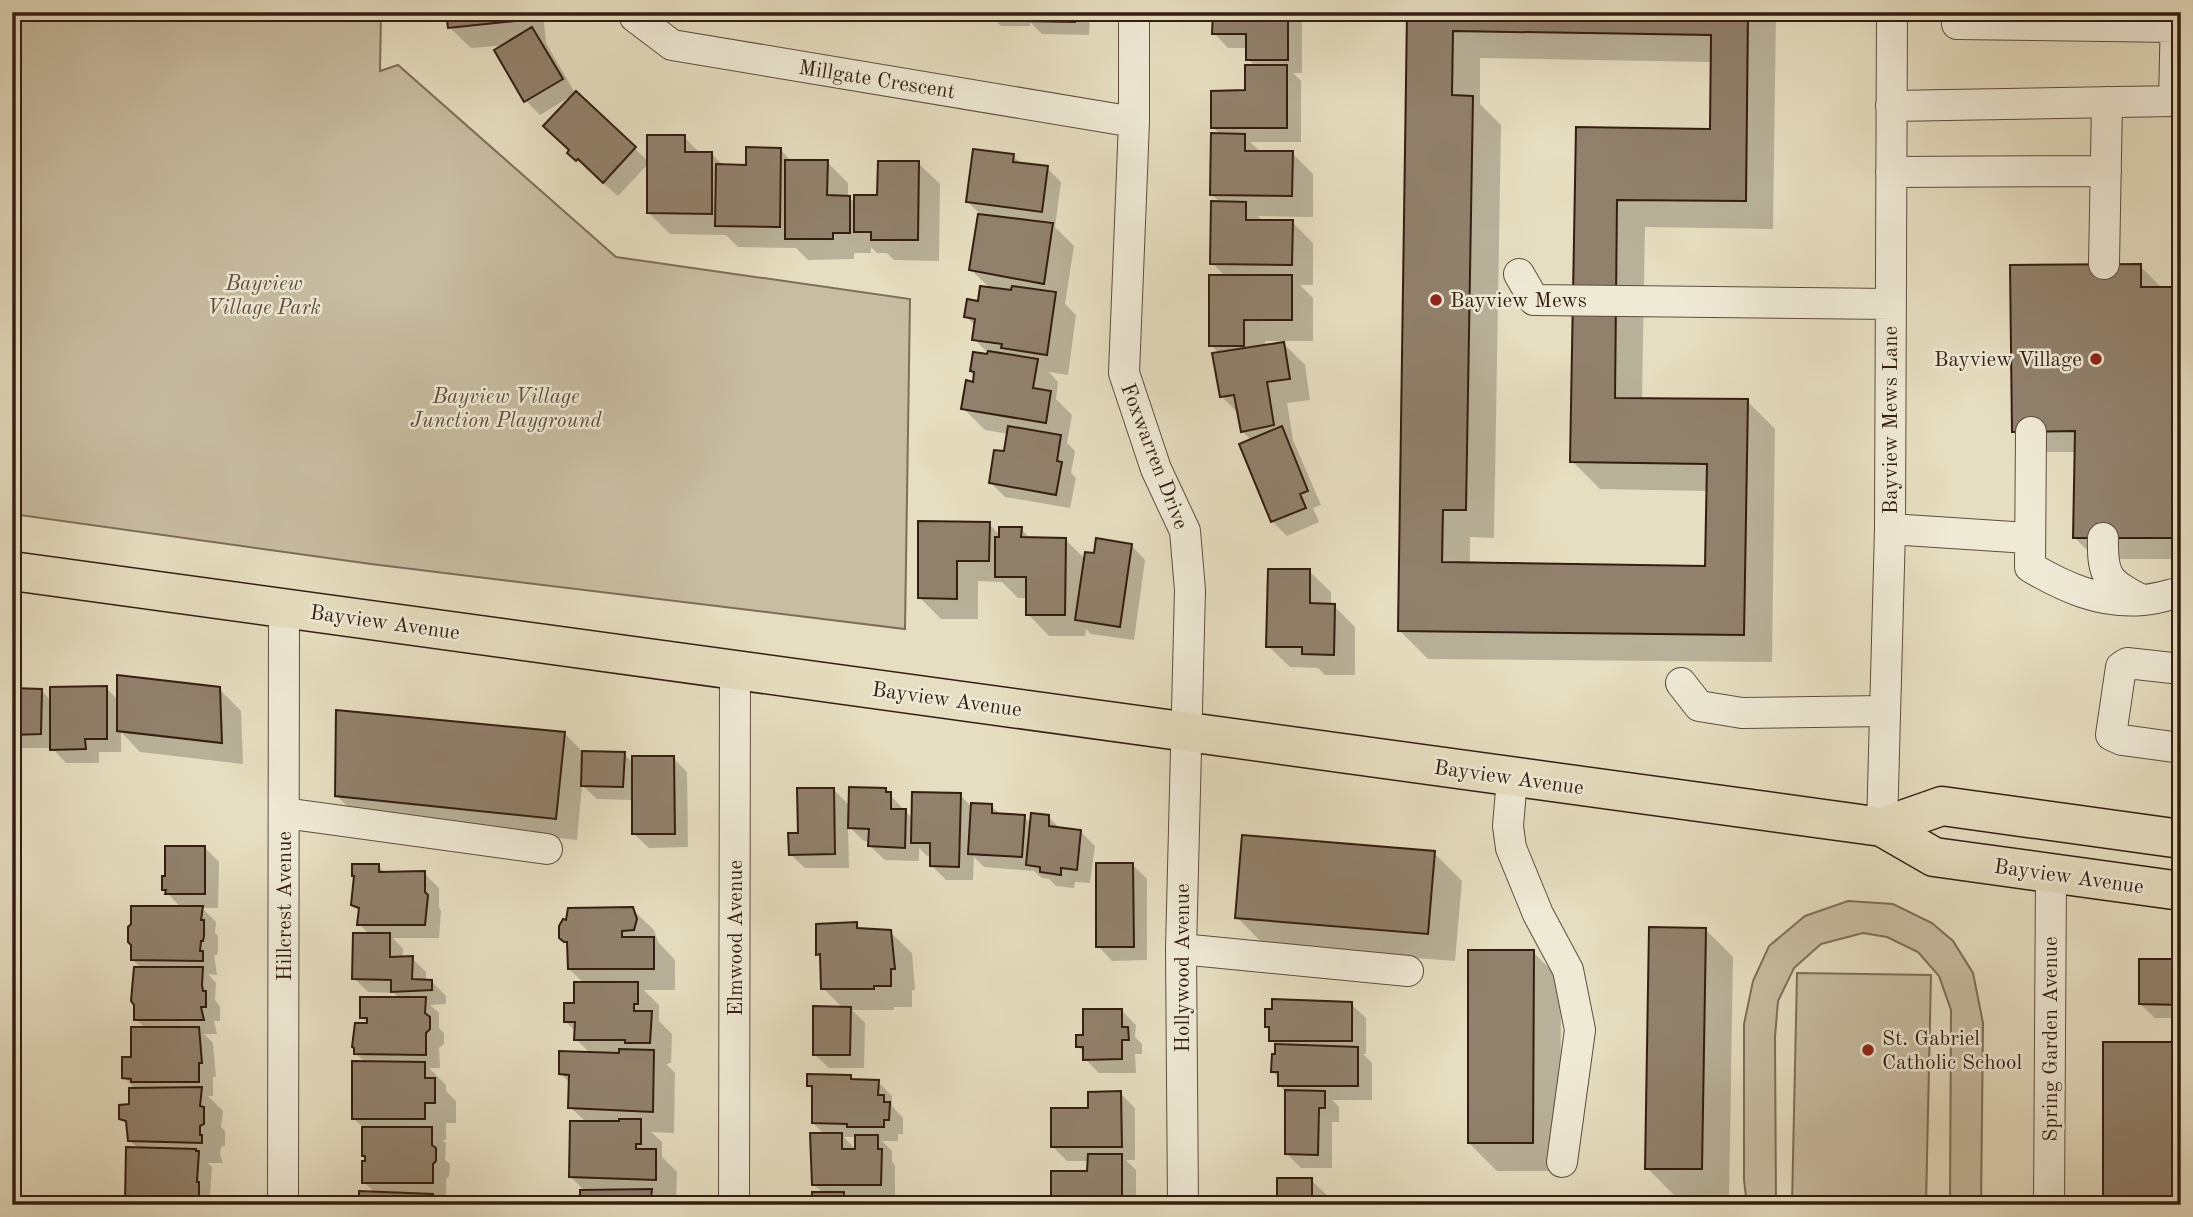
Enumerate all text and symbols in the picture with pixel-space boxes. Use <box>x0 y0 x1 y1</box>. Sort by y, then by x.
street label: Millgate Crescent <box>797 58 957 103</box>
park label: Bayview Village Park <box>207 274 321 319</box>
place label: Bayview Mews <box>1450 291 1587 312</box>
marker: Bayview Mews <box>1428 292 1444 308</box>
street label: Bayview Mews Lane <box>1881 326 1902 514</box>
place label: Bayview Village <box>1934 350 2082 371</box>
marker: Bayview Village <box>2088 351 2104 367</box>
street label: Foxwarren Drive <box>1116 381 1191 532</box>
park label: Bayview Village Junction Playground <box>410 387 603 432</box>
street label: Bayview Avenue <box>309 603 461 644</box>
street label: Bayview Avenue <box>871 680 1023 721</box>
street label: Bayview Avenue <box>1433 758 1585 799</box>
street label: Hillcrest Avenue <box>275 831 296 981</box>
street label: Bayview Avenue <box>1993 857 2145 898</box>
street label: Elmwood Avenue <box>726 860 747 1016</box>
street label: Hollywood Avenue <box>1173 883 1194 1053</box>
street label: Spring Garden Avenue <box>2041 936 2062 1142</box>
place label: St. Gabriel Catholic School <box>1882 1029 2022 1074</box>
marker: St. Gabriel Catholic School <box>1860 1042 1876 1058</box>

